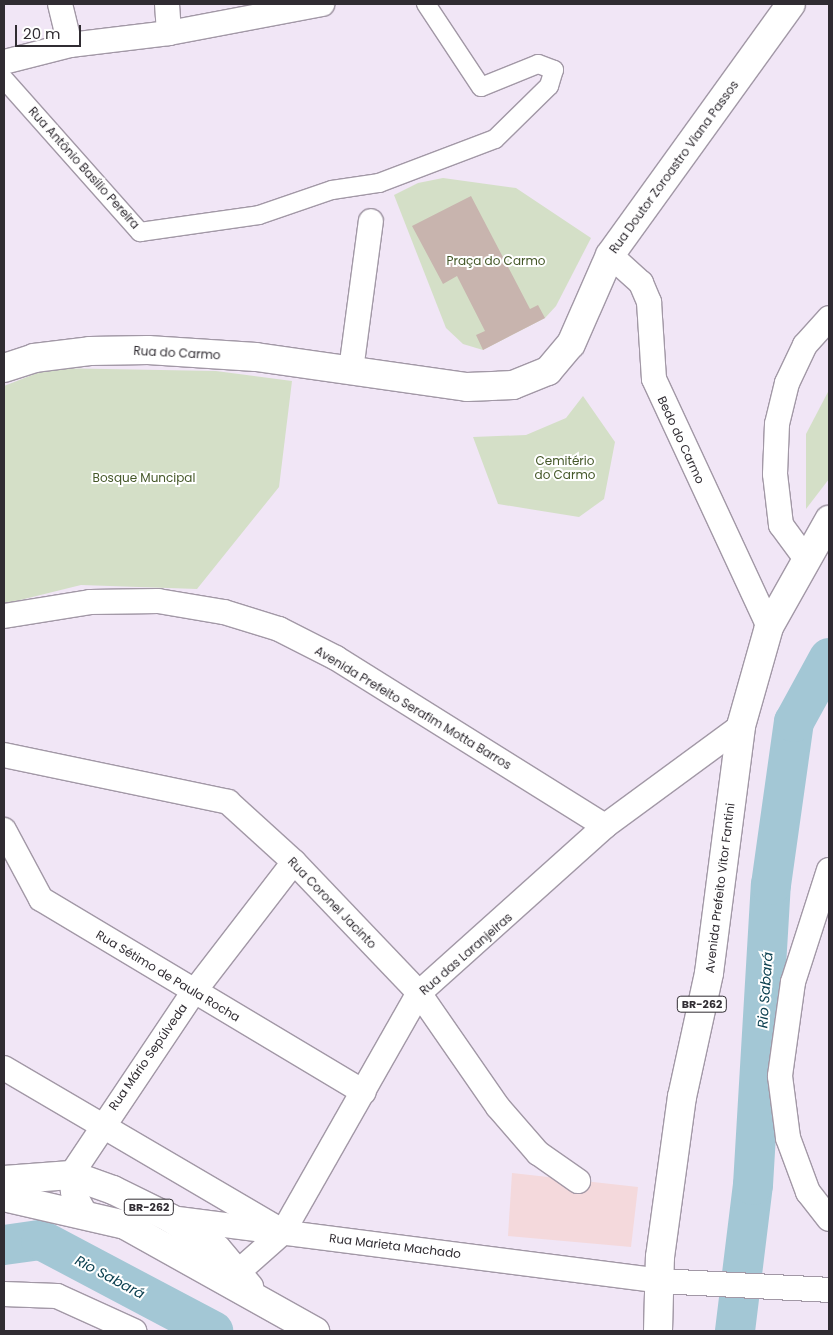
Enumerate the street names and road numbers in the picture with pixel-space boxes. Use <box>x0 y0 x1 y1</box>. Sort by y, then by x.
street label: Rua Doutor Zoroastro Viana Passos <box>606 78 742 256</box>
street label: Rua Antônio Basílio Pereira <box>25 104 143 232</box>
street label: Rua do Carmo <box>133 344 221 362</box>
street label: Bedo do Carmo <box>654 394 708 486</box>
street label: Avenida Prefeito Serafim Motta Barros <box>312 643 514 773</box>
street label: Avenida Prefeito Vitor Fantini <box>702 802 738 974</box>
street label: Rua Coronel Jacinto <box>285 854 379 952</box>
street label: Rua das Laranjeiras <box>417 910 515 998</box>
street label: Rua Sétimo de Paula Rocha <box>94 927 242 1025</box>
road number: BR-262 <box>676 996 728 1012</box>
street label: Rua Mário Sepúlveda <box>106 1001 190 1113</box>
road number: BR-262 <box>123 1198 175 1216</box>
street label: Rua Marieta Machado <box>328 1231 462 1261</box>

